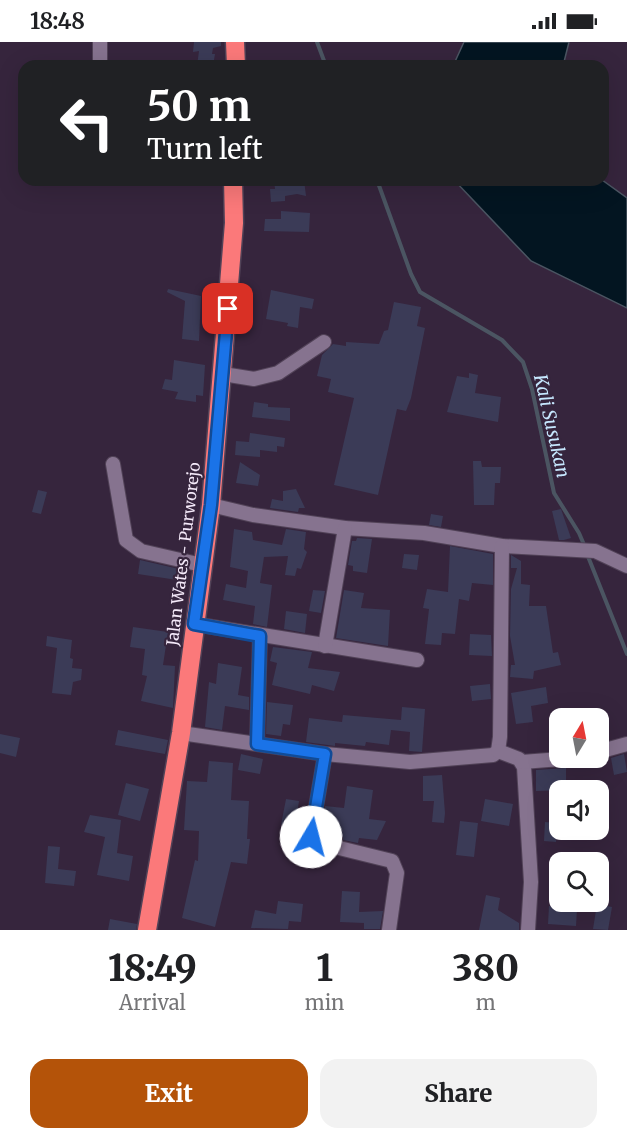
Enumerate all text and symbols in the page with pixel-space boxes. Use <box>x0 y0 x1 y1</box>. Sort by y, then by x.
text: 18:48 <box>30 7 85 35</box>
text: 50 m <box>147 80 251 132</box>
icon: left <box>48 84 126 162</box>
text: Turn left <box>147 132 262 166</box>
pin <box>202 283 253 334</box>
icon: arrive <box>211 292 244 325</box>
water label: Kali Susukan <box>529 371 575 480</box>
street label: Jalan Wates - Purworejo <box>162 461 204 648</box>
north arrow <box>549 708 609 768</box>
map controls <box>549 708 609 912</box>
button: sound <box>549 780 609 840</box>
position arrow <box>279 805 343 869</box>
button: search <box>549 852 609 912</box>
text: 18:49 <box>108 946 197 991</box>
text: 1 <box>316 946 333 991</box>
text: 380 <box>452 946 519 991</box>
text: Arrival <box>119 990 186 1015</box>
text: min <box>305 990 344 1015</box>
text: m <box>476 990 496 1015</box>
button: Exit <box>30 1059 308 1128</box>
button: Share <box>320 1059 597 1128</box>

